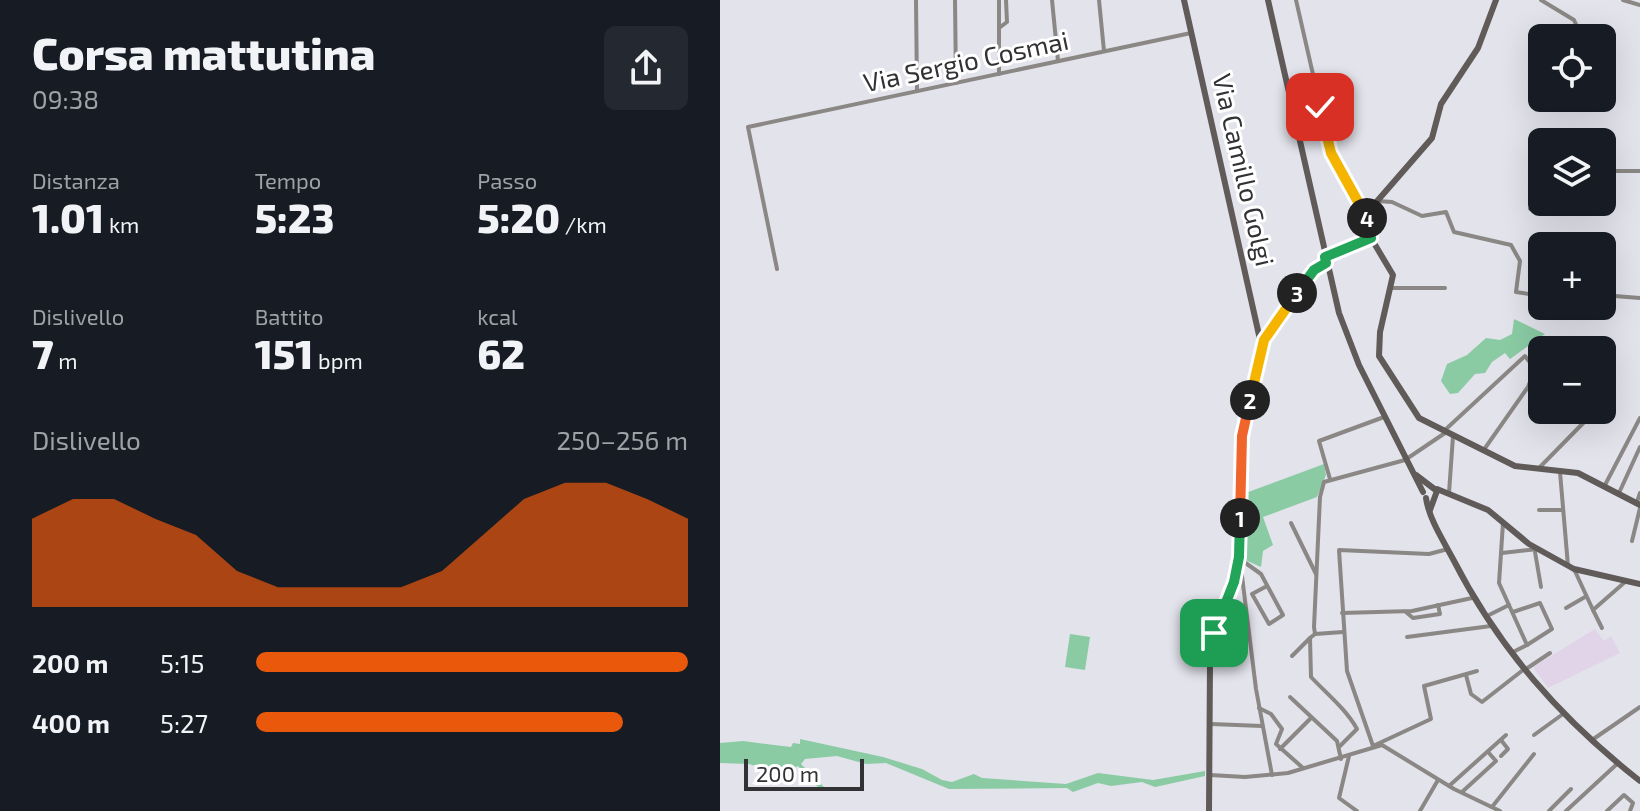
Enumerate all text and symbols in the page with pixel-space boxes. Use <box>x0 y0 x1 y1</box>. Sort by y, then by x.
street label: Via Sergio Cosmai <box>860 24 1071 97</box>
map controls <box>1528 24 1616 424</box>
button: locate <box>1528 24 1616 112</box>
text: Corsa mattutina <box>32 26 375 79</box>
button: share <box>604 26 688 110</box>
street label: Via Camillo Golgi <box>1207 70 1282 269</box>
pin <box>1286 73 1354 141</box>
text: 09:38 <box>32 83 99 114</box>
icon: check <box>1298 85 1342 129</box>
button: layers <box>1528 128 1616 216</box>
text: Distanza <box>32 167 120 193</box>
text: Tempo <box>255 167 321 193</box>
text: Passo <box>477 167 537 193</box>
text: 1.01 <box>32 193 104 241</box>
text: 5:23 <box>255 193 334 241</box>
text: 5:20 <box>477 193 560 241</box>
pin: 4 <box>1347 198 1387 238</box>
text: 4 <box>1360 205 1374 231</box>
text: km <box>104 211 139 237</box>
text: /km <box>560 211 607 237</box>
button: + <box>1528 232 1616 320</box>
pin: 3 <box>1277 273 1317 313</box>
text: 3 <box>1291 280 1303 306</box>
text: Dislivello <box>32 303 124 329</box>
text: Battito <box>255 303 323 329</box>
text: kcal <box>477 303 518 329</box>
text: 7 <box>32 329 53 377</box>
text: 151 <box>255 329 313 377</box>
text: 62 <box>477 329 525 377</box>
button: − <box>1528 336 1616 424</box>
text: m <box>53 347 78 373</box>
text: bpm <box>313 347 363 373</box>
pin: 2 <box>1230 380 1270 420</box>
text: 2 <box>1244 387 1256 413</box>
text: Dislivello <box>32 424 141 455</box>
text: 250–256 m <box>556 424 688 455</box>
pin: 1 <box>1220 498 1260 538</box>
text: 1 <box>1235 505 1245 531</box>
pin <box>1180 599 1248 667</box>
icon: arrive <box>1192 611 1236 655</box>
text: 200 m <box>32 647 108 678</box>
text: 5:15 <box>160 647 204 678</box>
text: 400 m <box>32 707 110 738</box>
text: 5:27 <box>160 707 208 738</box>
scale bar <box>744 755 864 791</box>
text: 200 m <box>756 760 819 786</box>

